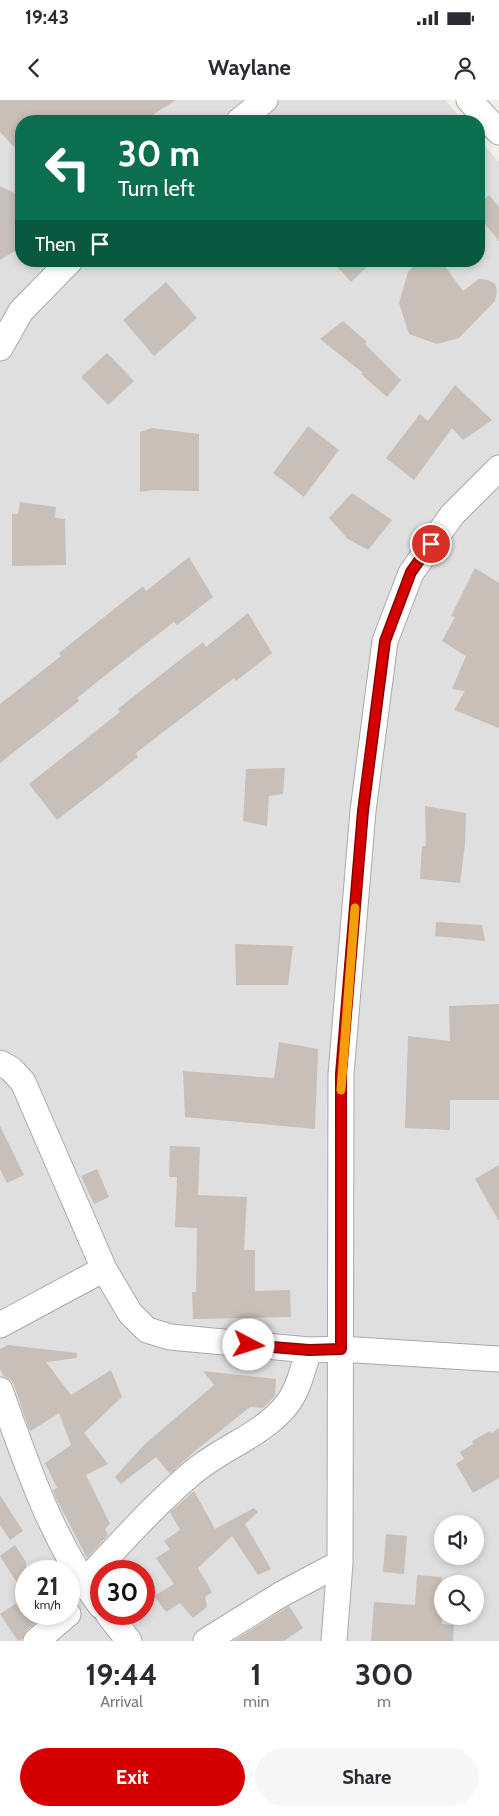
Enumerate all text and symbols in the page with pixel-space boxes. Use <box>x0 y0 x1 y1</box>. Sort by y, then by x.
text: 19:43 <box>25 6 69 29</box>
icon: back <box>20 54 48 82</box>
text: Waylane <box>208 54 291 81</box>
icon: person <box>451 54 479 82</box>
text: 30 m <box>118 132 200 175</box>
icon: left <box>35 135 100 200</box>
text: Turn left <box>118 175 195 202</box>
icon: arrive <box>86 230 114 258</box>
text: Then <box>35 233 76 256</box>
pin <box>410 523 452 565</box>
icon: arrive <box>417 530 445 558</box>
position arrow <box>222 1318 274 1370</box>
map controls <box>434 1515 484 1625</box>
button: sound <box>434 1515 484 1565</box>
speed limit sign: 30 <box>90 1560 155 1625</box>
text: 21 <box>36 1571 59 1601</box>
button: search <box>434 1575 484 1625</box>
text: km/h <box>34 1597 61 1612</box>
text: 19:44 <box>86 1656 157 1693</box>
text: 1 <box>251 1656 262 1693</box>
text: 300 <box>355 1656 413 1693</box>
text: Arrival <box>100 1692 143 1711</box>
text: min <box>243 1692 269 1711</box>
text: m <box>377 1692 391 1711</box>
button: Exit <box>20 1748 245 1806</box>
button: Share <box>255 1748 479 1806</box>

